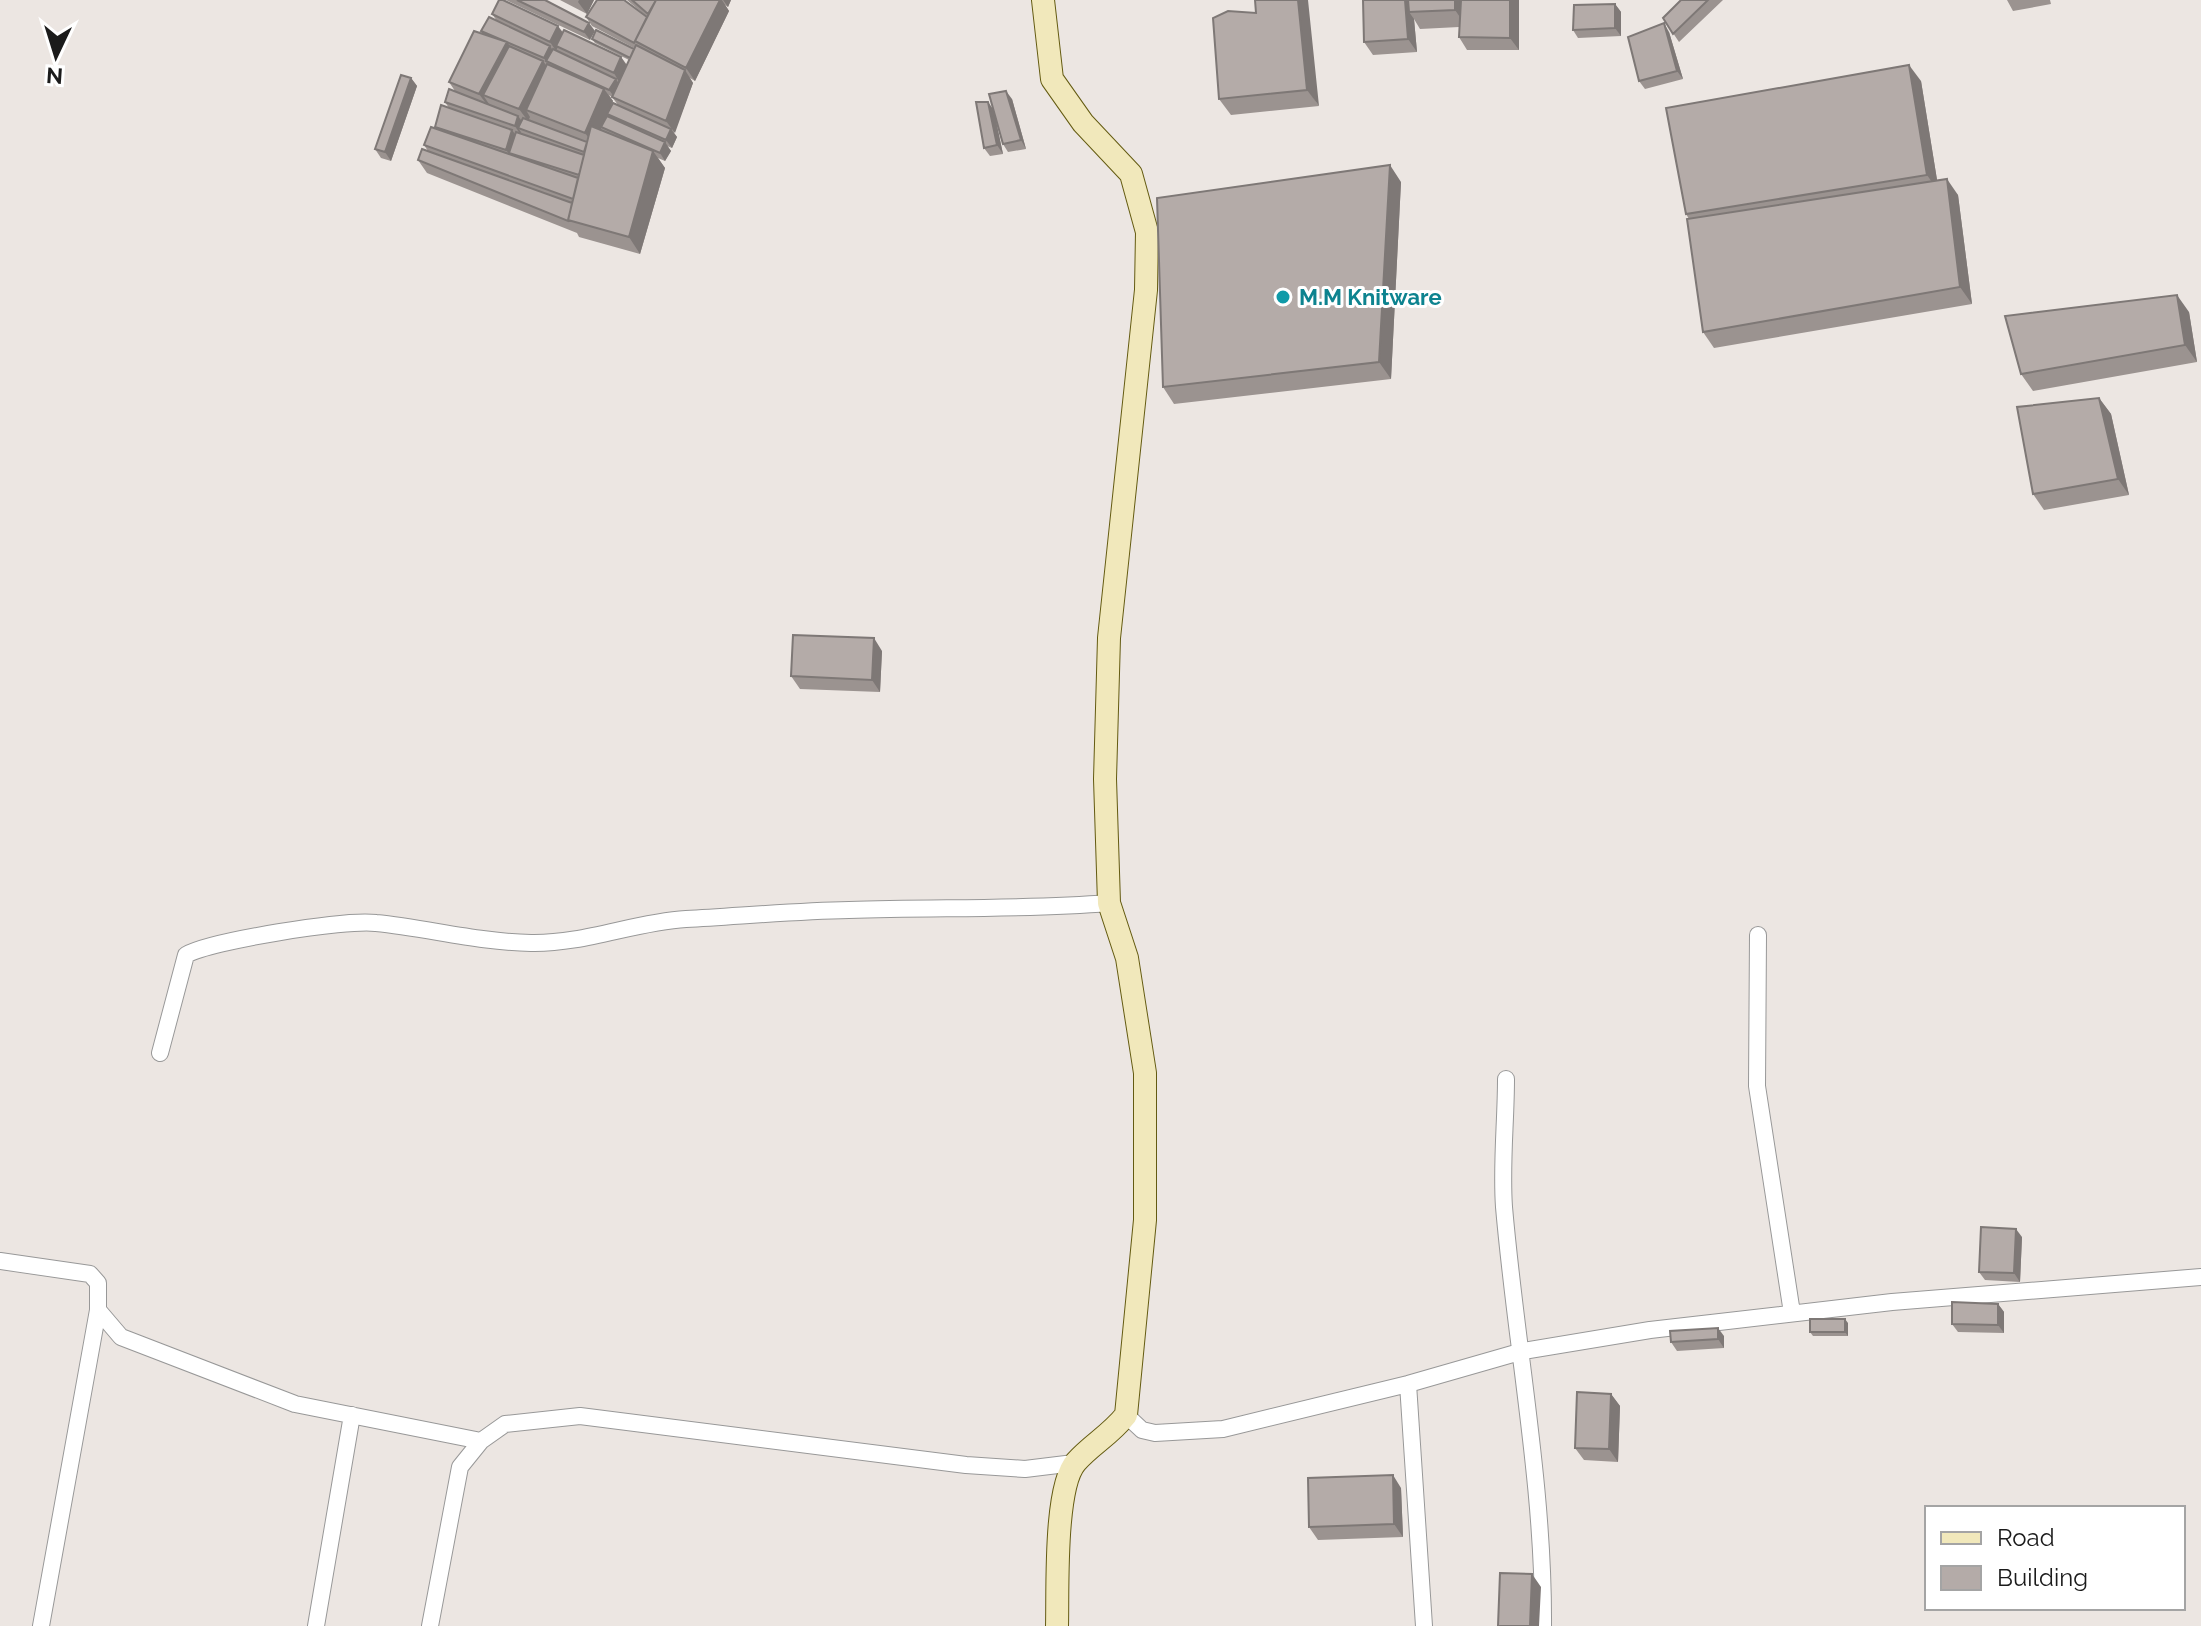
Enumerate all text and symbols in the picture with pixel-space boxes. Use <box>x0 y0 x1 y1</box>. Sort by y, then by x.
north arrow <box>16 16 96 96</box>
text: N <box>45 62 64 90</box>
place label: M.M Knitware <box>1299 284 1442 310</box>
marker: M.M Knitware <box>1274 288 1292 306</box>
legend <box>1925 1506 2185 1610</box>
text: Road <box>1997 1523 2055 1552</box>
text: Building <box>1997 1563 2088 1592</box>

